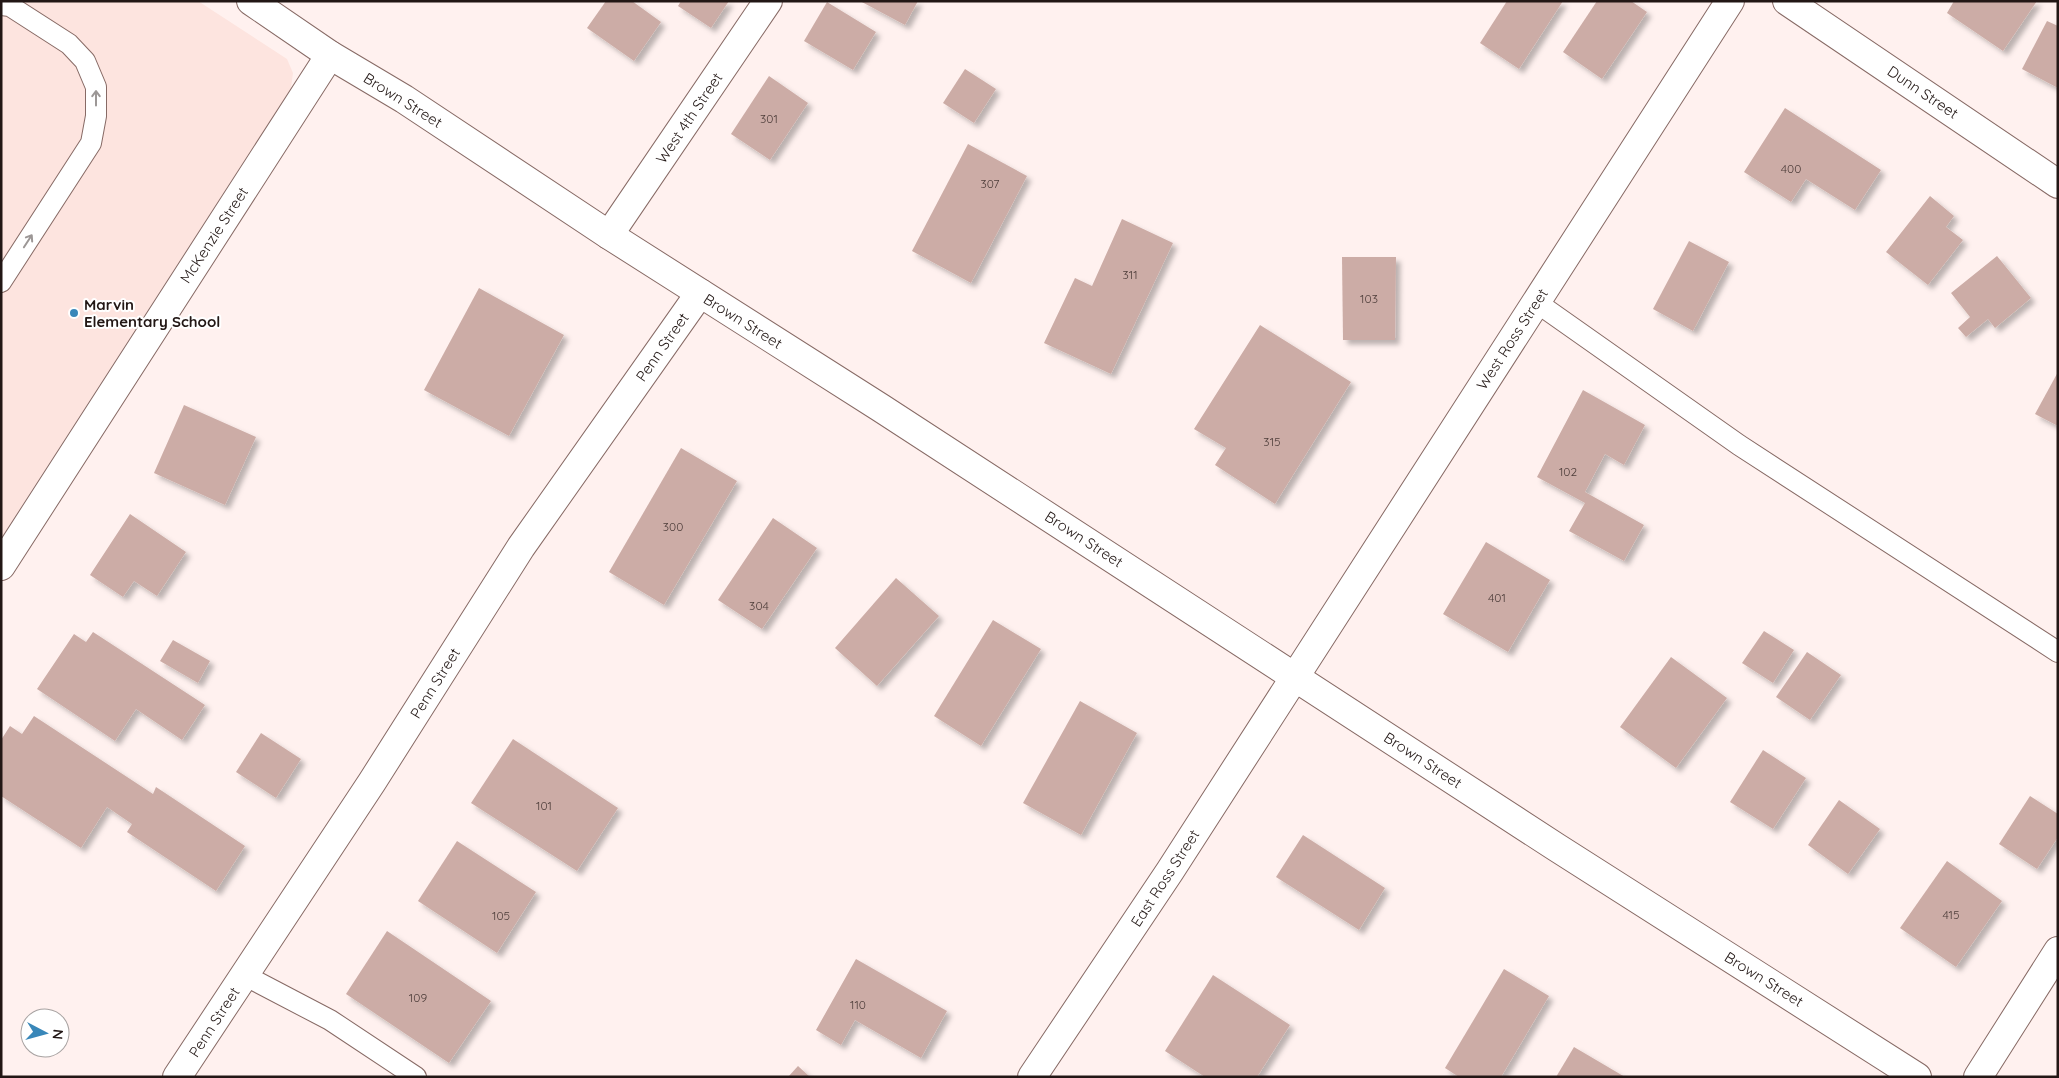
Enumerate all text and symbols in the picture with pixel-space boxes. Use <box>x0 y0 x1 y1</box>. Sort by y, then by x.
street label: Dunn Street <box>1884 61 1962 123</box>
street label: Brown Street <box>360 68 446 132</box>
street label: West 4th Street <box>652 69 726 167</box>
one-way arrow <box>91 90 101 106</box>
house number: 301 <box>760 111 778 126</box>
house number: 400 <box>1781 161 1801 176</box>
house number: 307 <box>981 176 999 191</box>
street label: McKenzie Street <box>176 183 252 287</box>
one-way arrow <box>23 235 33 249</box>
house number: 311 <box>1122 267 1138 282</box>
street label: West Ross Street <box>1472 285 1552 393</box>
street label: Brown Street <box>700 289 786 353</box>
house number: 103 <box>1360 291 1378 306</box>
place label: Marvin Elementary School <box>84 295 220 331</box>
marker: Marvin Elementary School <box>68 307 80 319</box>
street label: Penn Street <box>631 309 693 385</box>
house number: 315 <box>1263 434 1281 449</box>
house number: 102 <box>1559 464 1577 479</box>
street label: Brown Street <box>1041 507 1127 571</box>
house number: 300 <box>663 519 683 534</box>
house number: 401 <box>1488 590 1506 605</box>
house number: 304 <box>749 598 769 613</box>
street label: Penn Street <box>406 644 464 722</box>
street label: Brown Street <box>1380 728 1466 792</box>
house number: 101 <box>536 798 552 813</box>
street label: East Ross Street <box>1127 826 1203 930</box>
house number: 415 <box>1942 907 1960 922</box>
house number: 105 <box>492 908 510 923</box>
street label: Brown Street <box>1721 947 1807 1011</box>
street label: Penn Street <box>184 983 244 1061</box>
house number: 109 <box>409 990 427 1005</box>
house number: 110 <box>850 997 866 1012</box>
north arrow <box>20 1008 70 1058</box>
text: N <box>48 1028 67 1040</box>

